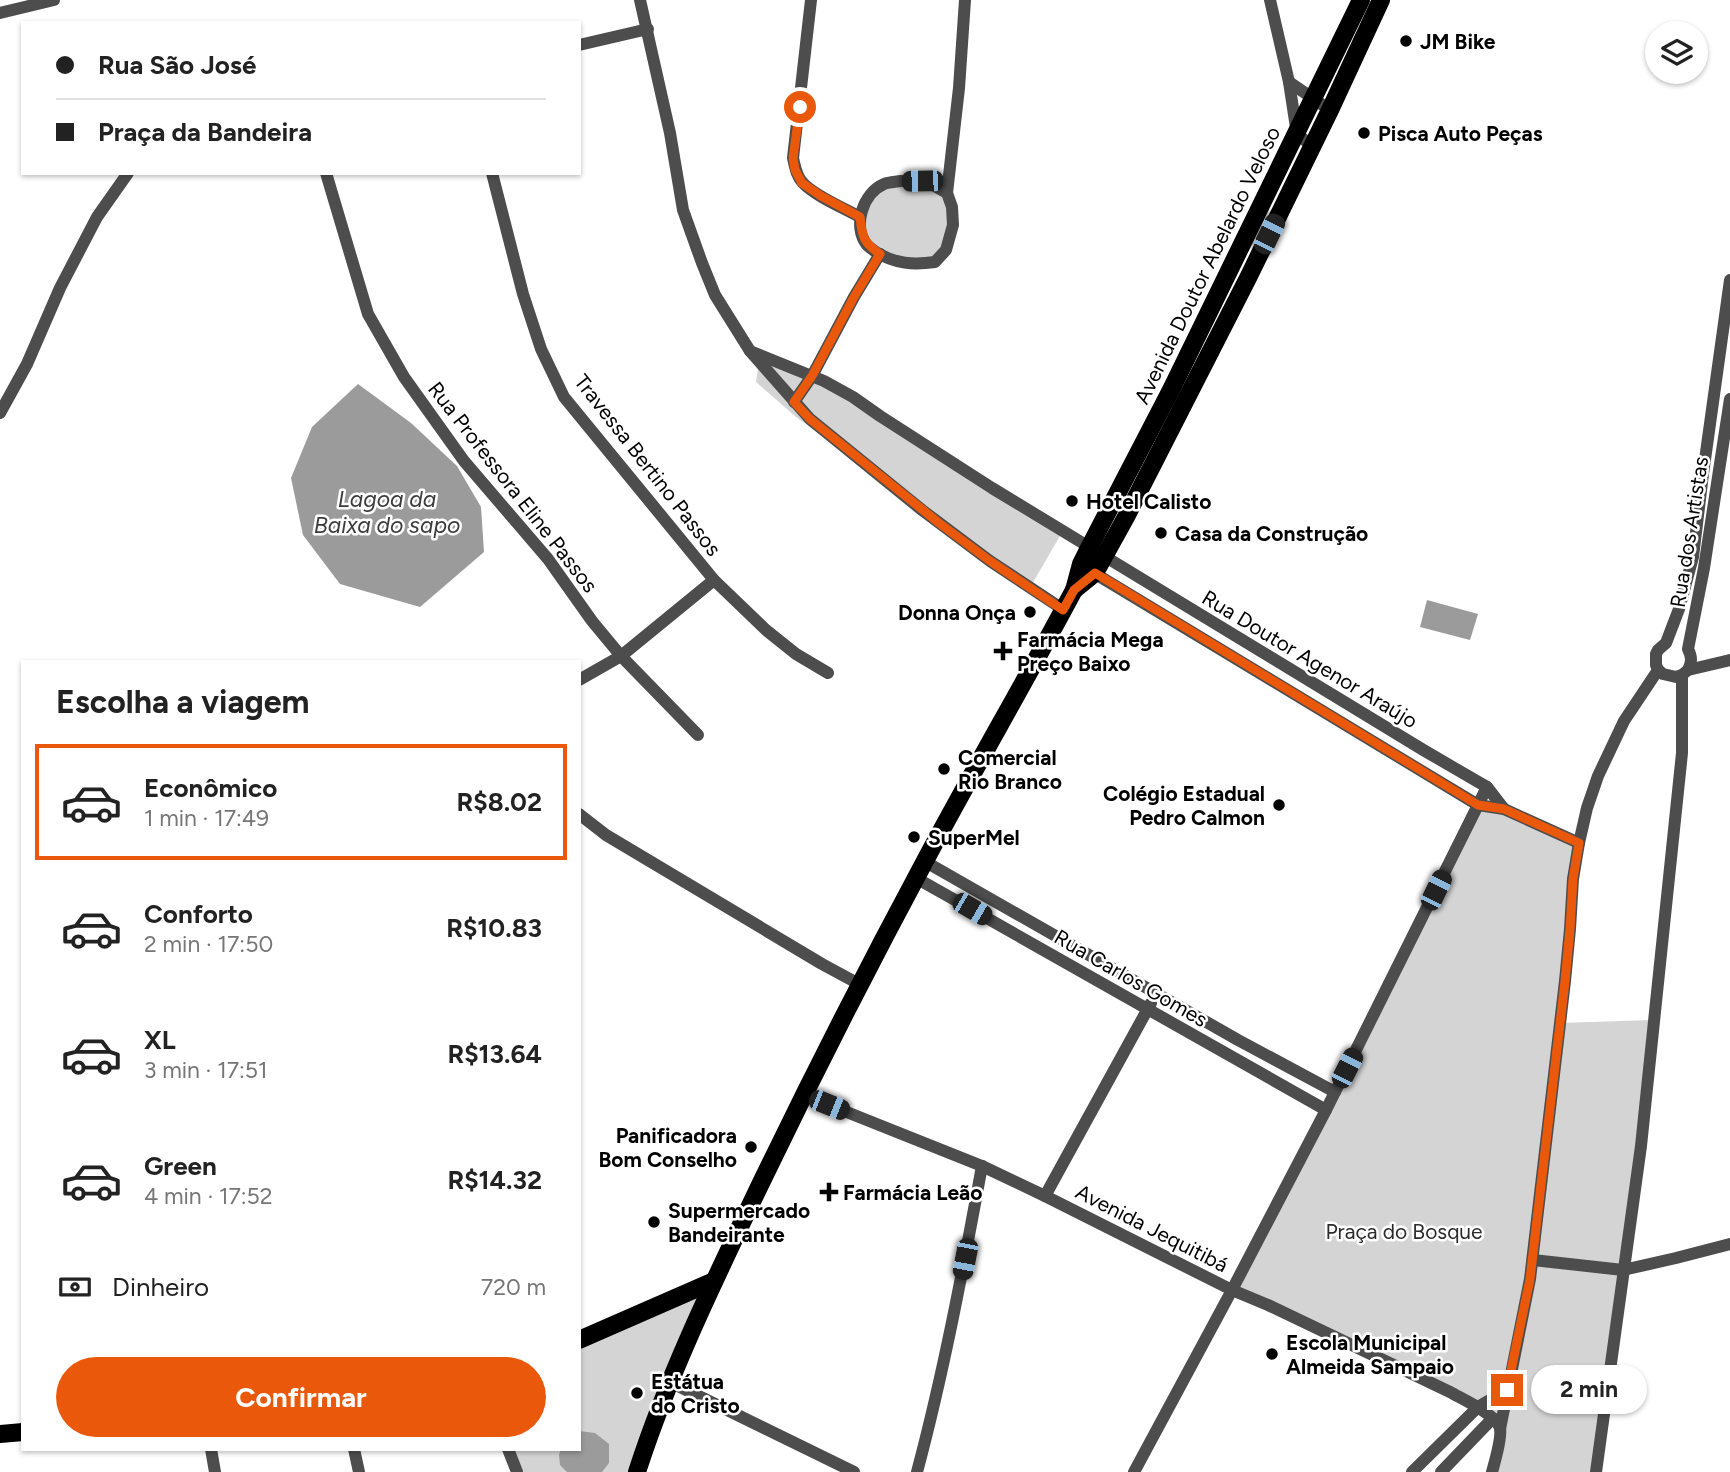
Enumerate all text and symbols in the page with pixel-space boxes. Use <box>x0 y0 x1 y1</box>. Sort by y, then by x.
map controls <box>1645 21 1708 84</box>
button: layers <box>1645 21 1708 84</box>
place label: JM Bike <box>1420 29 1496 54</box>
marker: JM Bike <box>1398 33 1414 49</box>
text: Rua São José <box>98 49 256 81</box>
route start <box>784 91 816 123</box>
text: Praça da Bandeira <box>98 116 312 148</box>
place label: Pisca Auto Peças <box>1378 121 1543 146</box>
street label: Avenida Doutor Abelardo Veloso <box>1129 122 1285 408</box>
marker: Pisca Auto Peças <box>1356 125 1372 141</box>
car <box>901 170 944 192</box>
car <box>1251 211 1288 257</box>
street label: Travessa Bertino Passos <box>569 369 727 561</box>
street label: Rua Professora Eline Passos <box>423 377 603 597</box>
street label: Rua dos Artistas <box>1665 455 1713 609</box>
water label: Lagoa da Baixa do sapo <box>314 485 460 539</box>
place label: Hotel Calisto <box>1086 489 1211 514</box>
marker: Hotel Calisto <box>1064 493 1080 509</box>
place label: Casa da Construção <box>1175 521 1368 546</box>
marker: Casa da Construção <box>1153 525 1169 541</box>
street label: Rua Doutor Agenor Araújo <box>1198 585 1422 733</box>
place label: Donna Onça <box>898 600 1016 625</box>
marker: Donna Onça <box>1022 604 1038 620</box>
place label: Farmácia Mega Preço Baixo <box>1017 627 1164 676</box>
marker: Farmácia Mega Preço Baixo <box>995 643 1011 659</box>
text: Escolha a viagem <box>56 683 309 721</box>
place label: Comercial Rio Branco <box>958 745 1062 794</box>
marker: Comercial Rio Branco <box>936 761 952 777</box>
icon: car <box>60 771 123 834</box>
text: Econômico <box>144 772 277 804</box>
place label: Colégio Estadual Pedro Calmon <box>1103 781 1265 830</box>
text: R$8.02 <box>457 786 542 818</box>
marker: Colégio Estadual Pedro Calmon <box>1271 797 1287 813</box>
text: 1 min · 17:49 <box>144 804 269 832</box>
place label: SuperMel <box>928 825 1020 850</box>
marker: SuperMel <box>906 829 922 845</box>
car <box>1418 867 1455 913</box>
car <box>949 889 996 929</box>
icon: car <box>60 897 123 960</box>
text: Conforto <box>144 898 253 930</box>
text: R$10.83 <box>446 912 542 944</box>
street label: Rua Carlos Gomes <box>1050 924 1212 1032</box>
text: 2 min · 17:50 <box>144 930 273 958</box>
icon: car <box>60 1023 123 1086</box>
text: XL <box>144 1024 176 1056</box>
text: R$13.64 <box>447 1038 542 1070</box>
car <box>1329 1045 1366 1091</box>
text: 3 min · 17:51 <box>144 1056 268 1084</box>
car <box>806 1087 853 1123</box>
place label: Panificadora Bom Conselho <box>599 1123 737 1172</box>
marker: Panificadora Bom Conselho <box>743 1139 759 1155</box>
icon: car <box>60 1149 123 1212</box>
text: Green <box>144 1150 217 1182</box>
text: R$14.32 <box>447 1164 542 1196</box>
street label: Avenida Jequitibá <box>1072 1179 1232 1277</box>
place label: Farmácia Leão <box>843 1180 982 1205</box>
text: 4 min · 17:52 <box>144 1182 273 1210</box>
marker: Farmácia Leão <box>821 1184 837 1200</box>
place label: Supermercado Bandeirante <box>668 1198 810 1247</box>
marker: Supermercado Bandeirante <box>646 1214 662 1230</box>
park label: Praça do Bosque <box>1326 1219 1482 1244</box>
car <box>951 1236 980 1282</box>
icon: cash <box>56 1268 94 1306</box>
text: Dinheiro <box>112 1271 209 1303</box>
text: 720 m <box>481 1273 546 1301</box>
place label: Escola Municipal Almeida Sampaio <box>1286 1330 1454 1379</box>
marker: Escola Municipal Almeida Sampaio <box>1264 1346 1280 1362</box>
button: Confirmar <box>56 1357 546 1437</box>
callout: 2 min <box>1532 1366 1647 1414</box>
place label: Estátua do Cristo <box>651 1369 740 1418</box>
route end <box>1491 1374 1523 1406</box>
text: 2 min <box>1560 1375 1618 1403</box>
marker: Estátua do Cristo <box>629 1385 645 1401</box>

